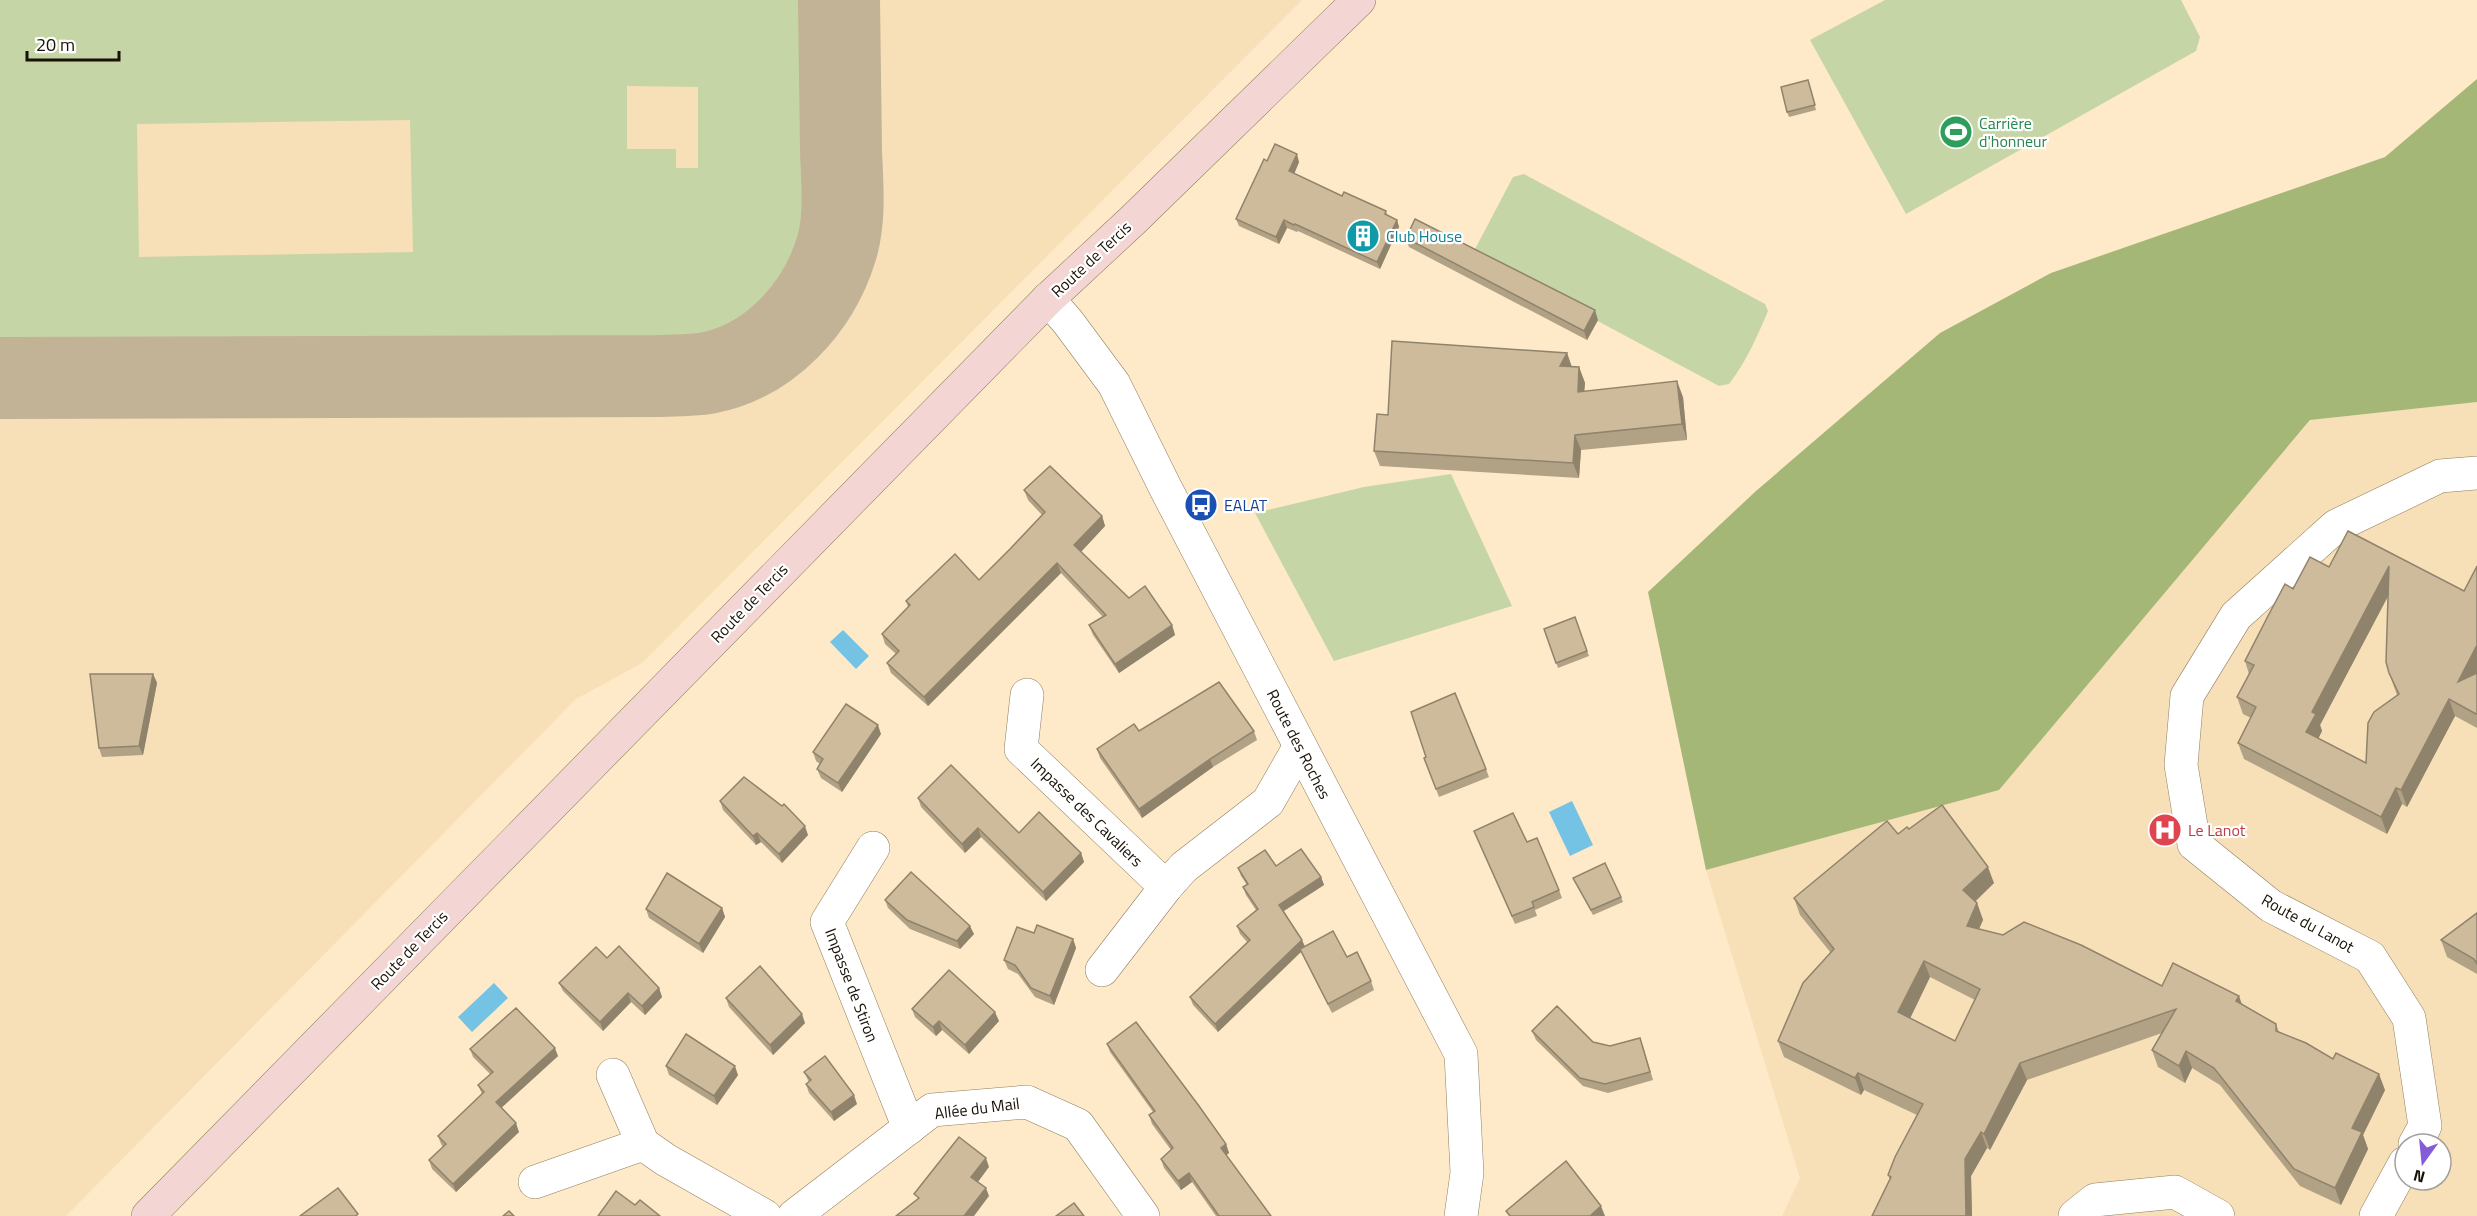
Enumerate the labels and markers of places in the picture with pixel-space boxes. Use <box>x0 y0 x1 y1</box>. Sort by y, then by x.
place label: Carrière d'honneur <box>1979 111 2048 153</box>
sports icon: Carrière d'honneur <box>1938 114 1974 150</box>
building icon: Club House <box>1345 218 1381 254</box>
place label: Club House <box>1386 224 1462 248</box>
bus stop icon: EALAT <box>1183 487 1219 523</box>
place label: EALAT <box>1224 493 1268 517</box>
hospital icon: Le Lanot <box>2147 812 2183 848</box>
place label: Le Lanot <box>2188 818 2246 842</box>

